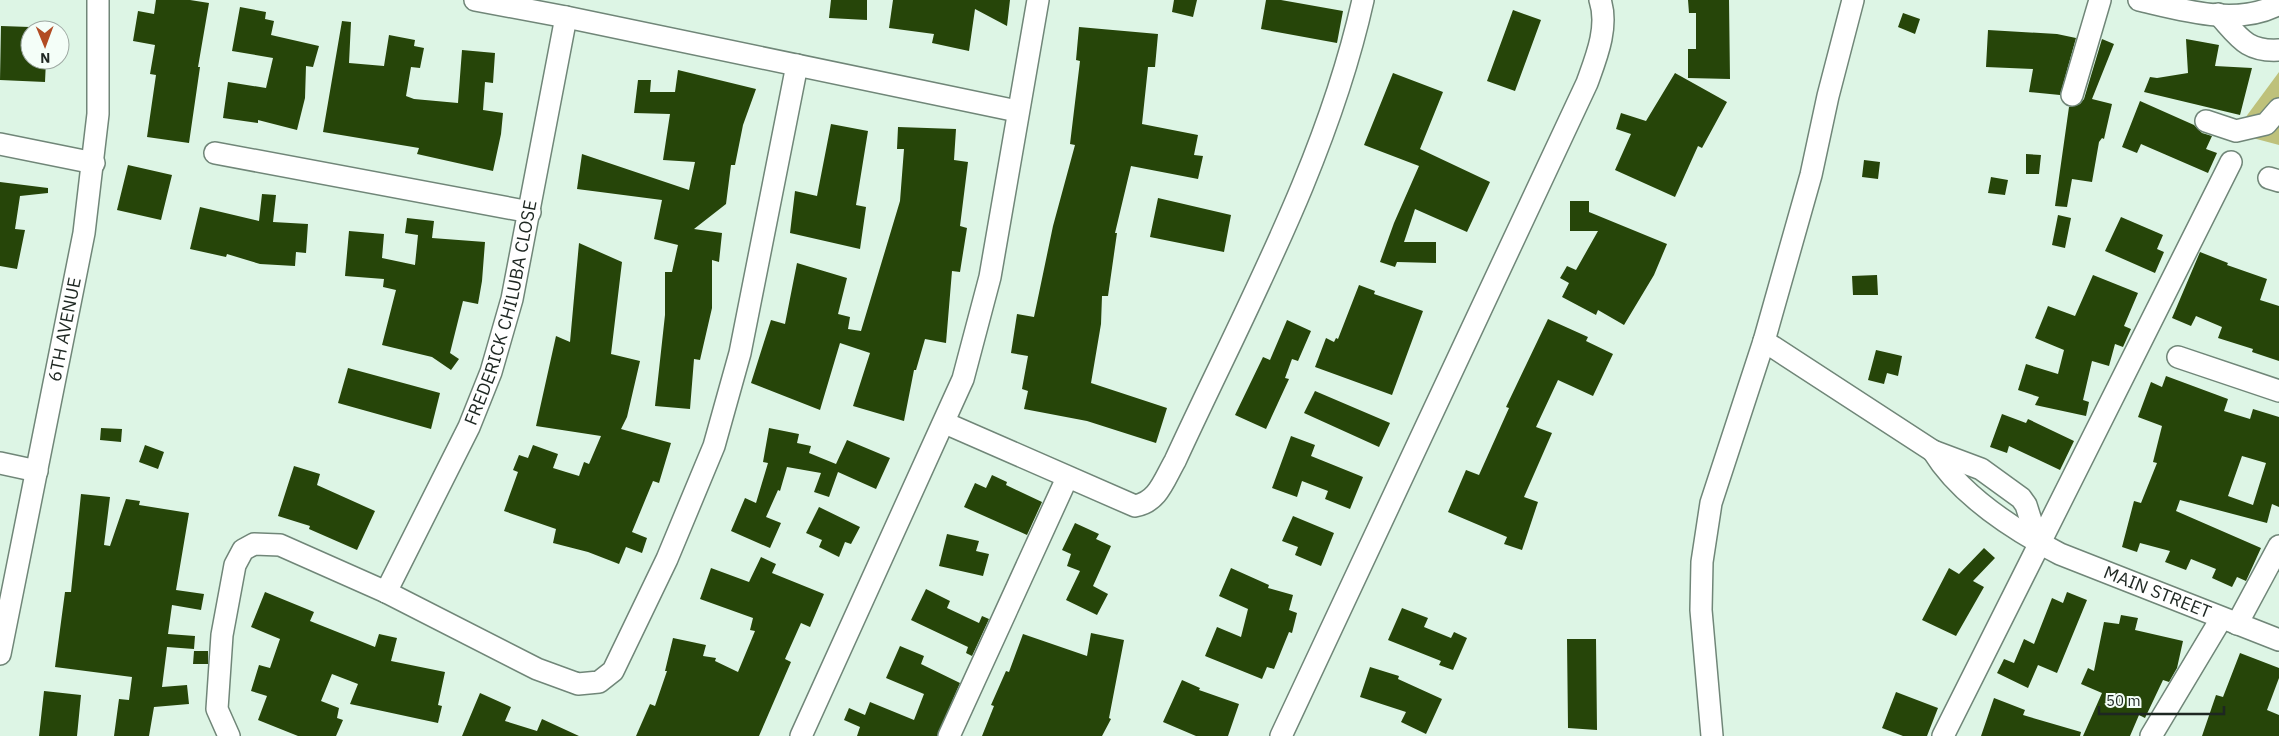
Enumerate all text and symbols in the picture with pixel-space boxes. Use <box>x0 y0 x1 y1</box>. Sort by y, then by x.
north arrow <box>20 20 70 70</box>
text: N <box>40 49 50 67</box>
street label: FREDERICK CHILUBA CLOSE <box>459 198 542 428</box>
street label: 6TH AVENUE <box>43 275 86 383</box>
street label: MAIN STREET <box>2100 560 2215 623</box>
scale bar <box>2099 684 2224 716</box>
text: 50 m <box>2106 691 2141 710</box>

